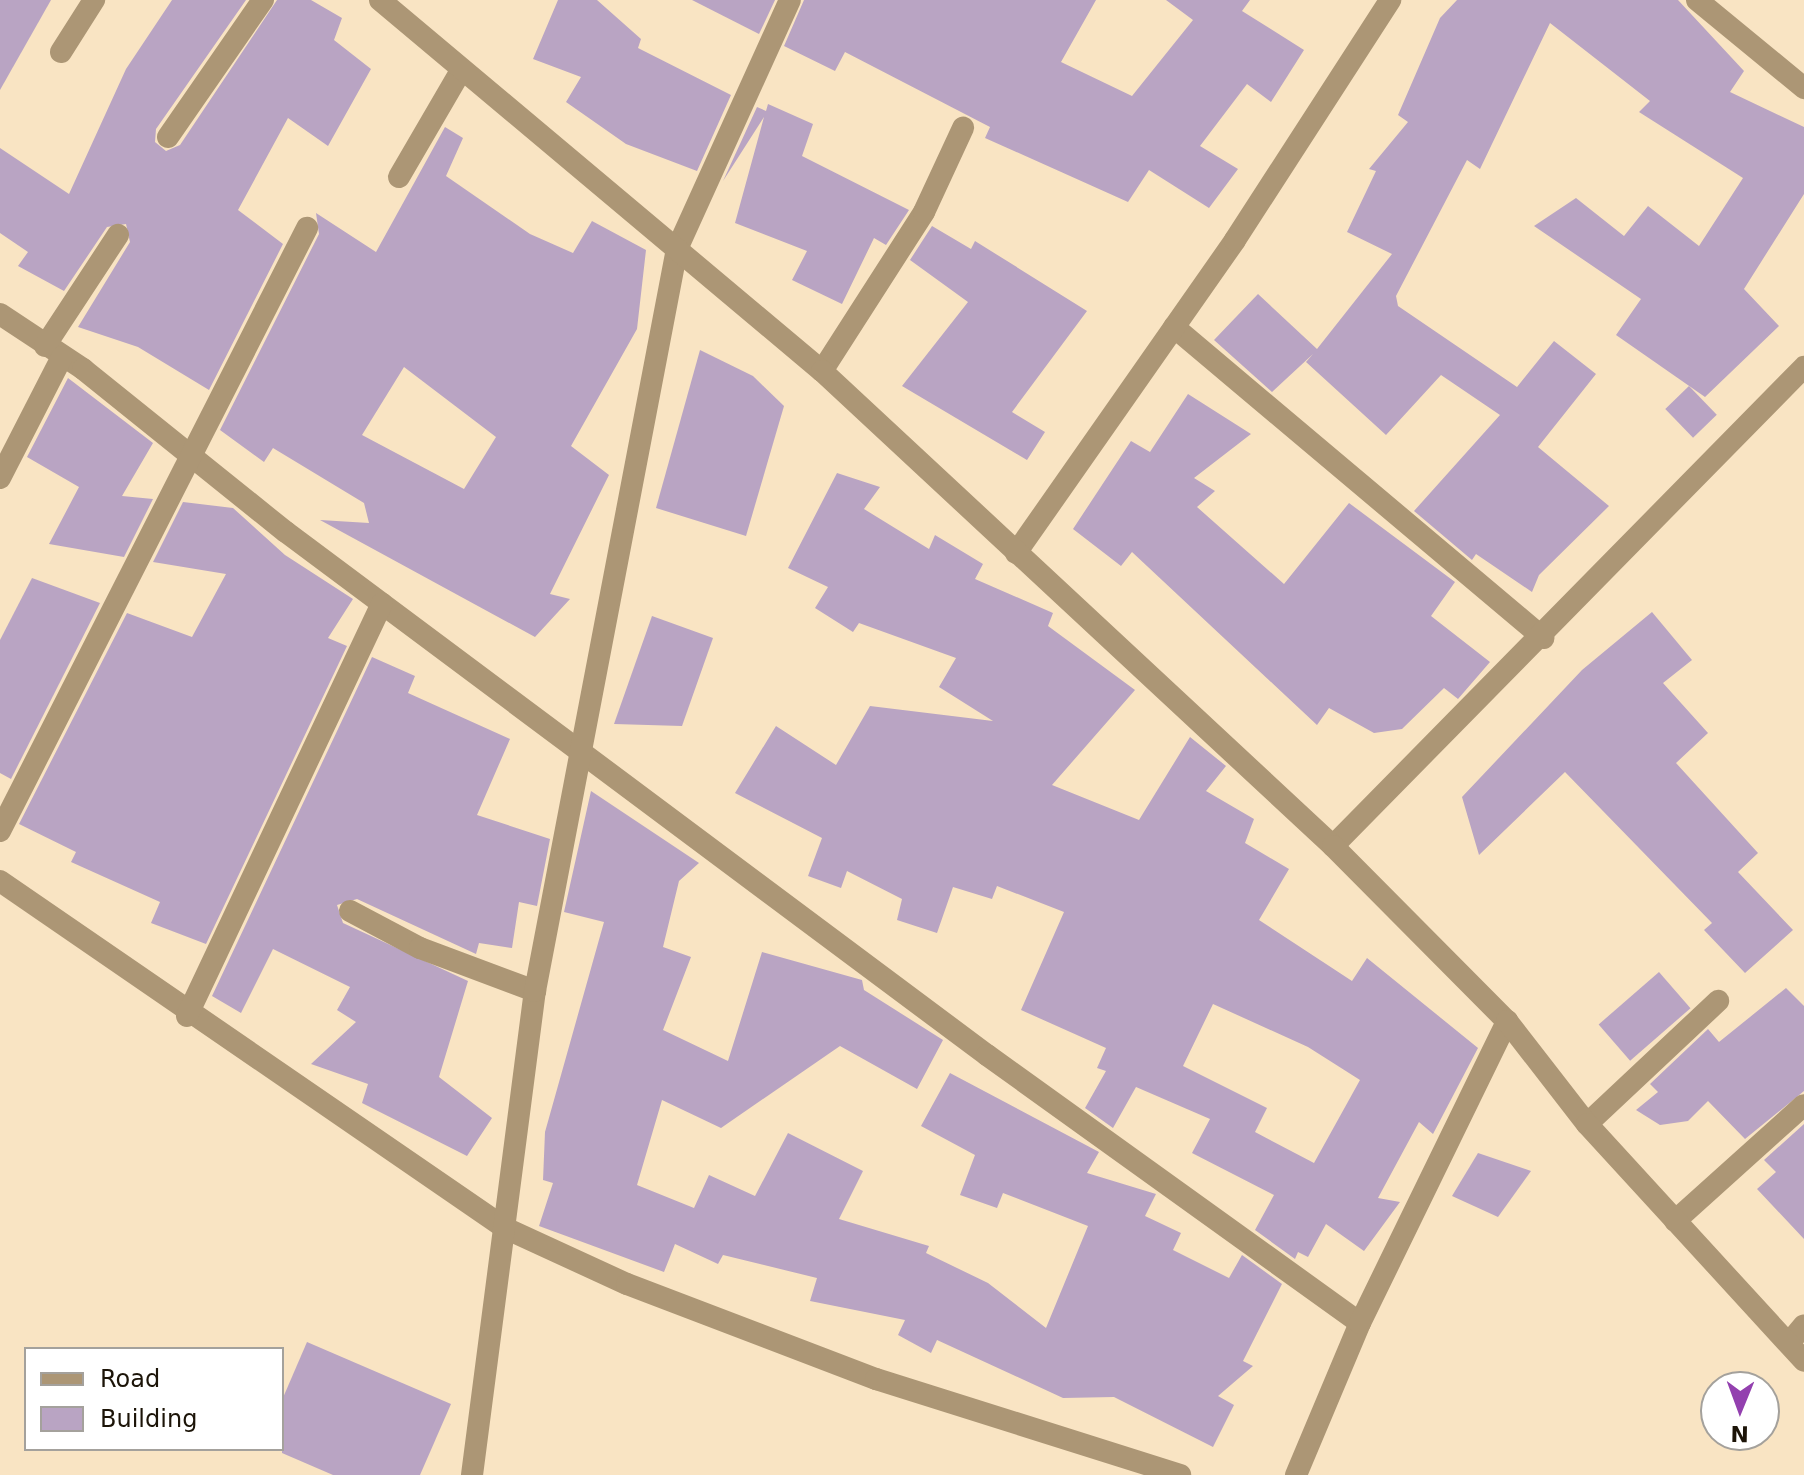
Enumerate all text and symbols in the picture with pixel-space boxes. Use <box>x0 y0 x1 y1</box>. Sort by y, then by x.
legend <box>24 1347 284 1451</box>
text: Road <box>100 1365 160 1393</box>
north arrow <box>1700 1371 1780 1451</box>
text: Building <box>100 1405 197 1433</box>
text: N <box>1730 1421 1749 1446</box>

